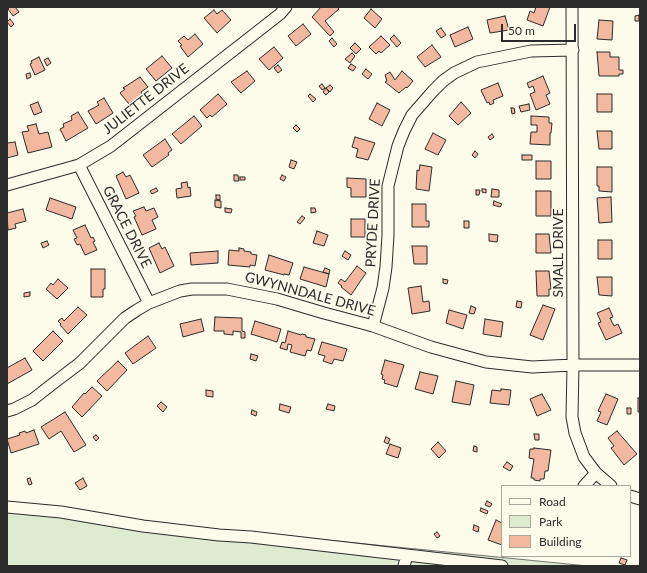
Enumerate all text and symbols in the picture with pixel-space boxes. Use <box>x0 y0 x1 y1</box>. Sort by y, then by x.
scale bar <box>503 16 578 42</box>
text: 50 m <box>508 23 535 38</box>
street label: JULIETTE DRIVE <box>100 60 192 138</box>
street label: PRYDE DRIVE <box>362 178 384 268</box>
street label: GRACE DRIVE <box>99 183 155 271</box>
street label: SMALL DRIVE <box>550 209 566 297</box>
street label: GWYNNDALE DRIVE <box>243 268 377 320</box>
legend <box>501 485 631 557</box>
text: Road <box>539 494 566 509</box>
text: Park <box>539 514 562 529</box>
text: Building <box>539 534 582 549</box>

